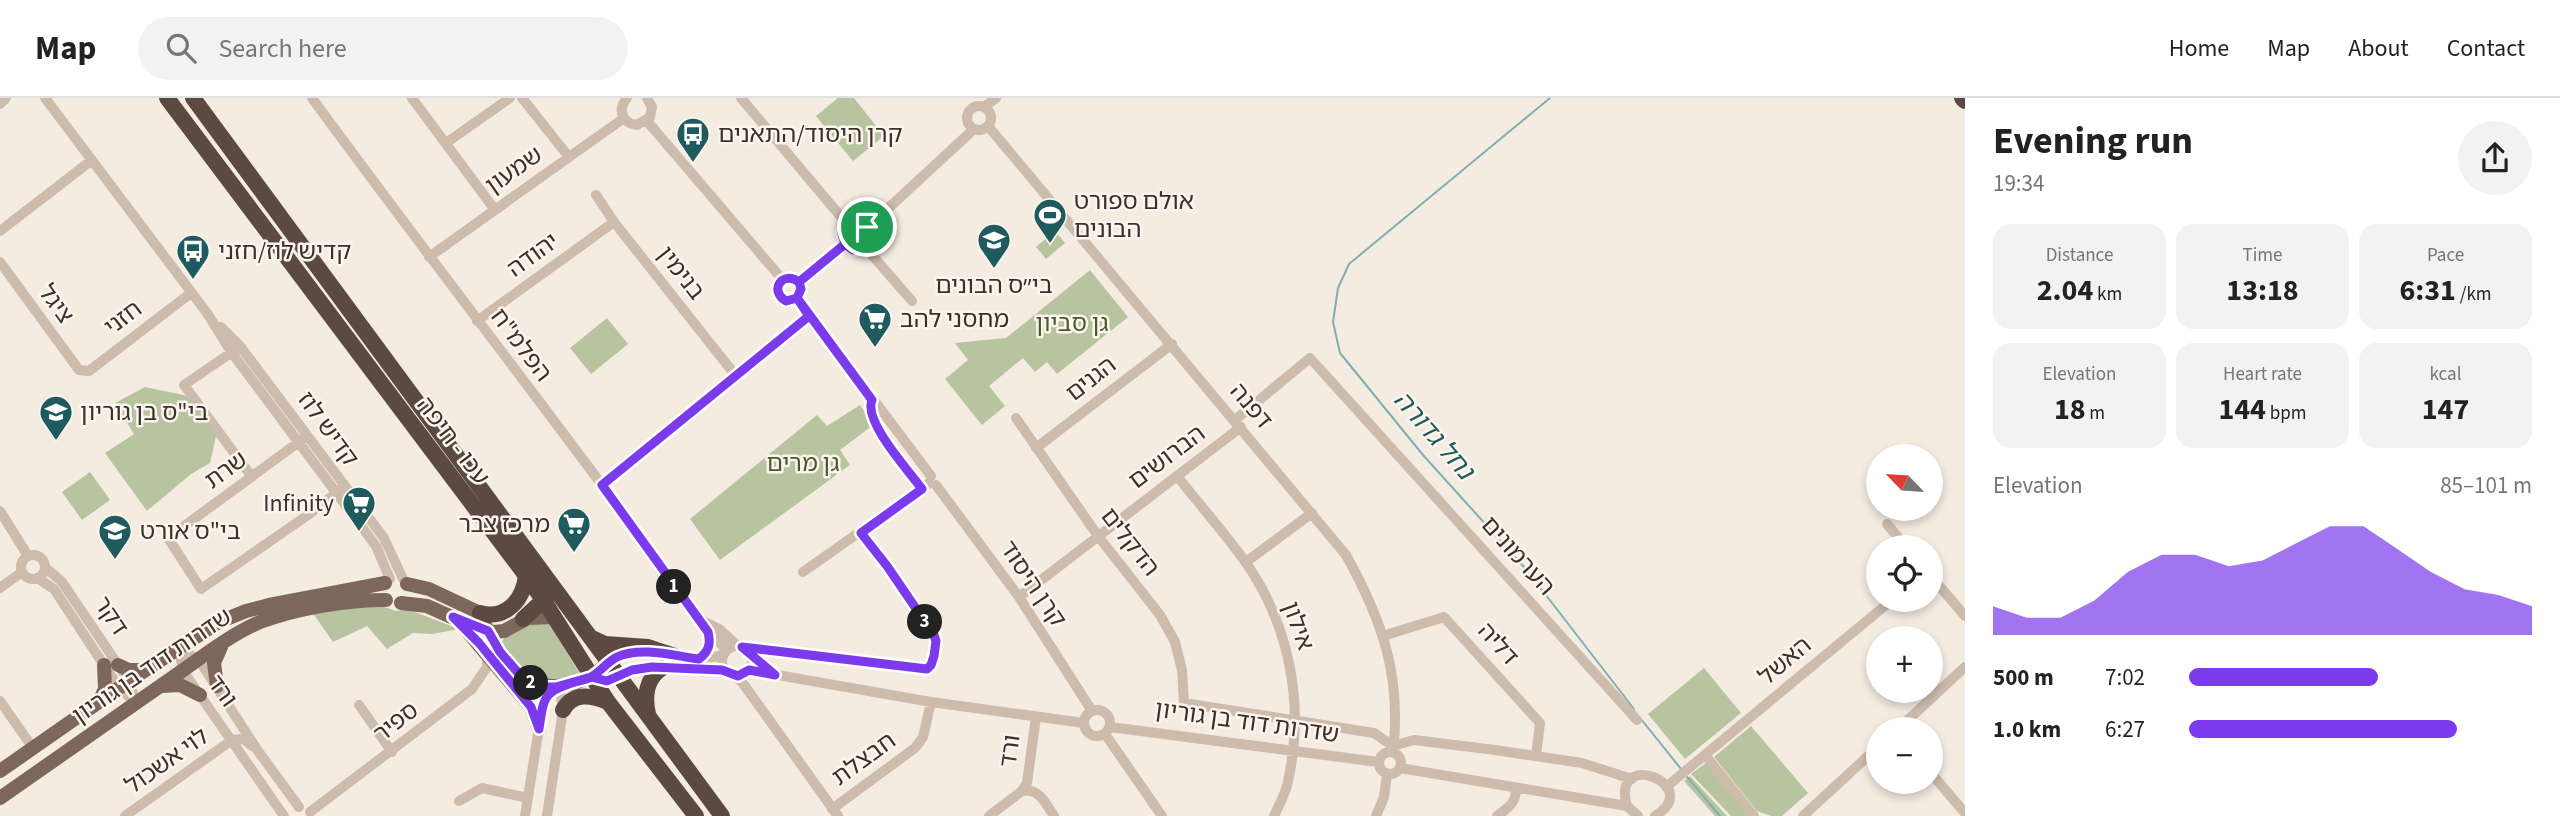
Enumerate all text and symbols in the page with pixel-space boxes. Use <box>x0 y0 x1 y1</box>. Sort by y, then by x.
search box <box>138 17 628 80</box>
text: Map <box>35 25 96 72</box>
icon: search <box>162 29 200 67</box>
text: Search here <box>218 30 347 67</box>
text: Home <box>2169 31 2229 66</box>
text: Map <box>2267 31 2310 66</box>
text: About <box>2348 31 2409 66</box>
text: Contact <box>2447 31 2525 66</box>
text: Evening run <box>1993 114 2193 168</box>
bus stop icon: קרן היסוד/התאנים <box>674 115 712 164</box>
place label: קרן היסוד/התאנים <box>718 117 903 152</box>
button: share <box>2458 121 2532 195</box>
street label: שמעון <box>478 138 550 202</box>
text: 19:34 <box>1993 167 2044 200</box>
place label: אולם ספורט הבונים <box>1074 184 1194 247</box>
sports icon: אולם ספורט הבונים <box>1031 196 1069 245</box>
pin <box>837 197 897 257</box>
icon: arrive <box>848 208 886 246</box>
school or university icon: בי״ס הבונים <box>975 221 1013 270</box>
street label: יהודה <box>500 224 566 286</box>
bus stop icon: קדיש לוז/חזני <box>174 232 212 281</box>
place label: קדיש לוז/חזני <box>218 234 351 269</box>
street label: בנימין <box>649 238 713 308</box>
text: Distance <box>2046 242 2113 269</box>
text: Time <box>2242 242 2283 269</box>
text: Pace <box>2427 242 2464 269</box>
place label: בי״ס הבונים <box>935 268 1053 303</box>
text: 2.04 <box>2037 269 2093 312</box>
text: 13:18 <box>2226 269 2299 312</box>
text: 6:31 <box>2399 269 2456 312</box>
street label: ציגל <box>30 277 82 331</box>
text: km <box>2093 281 2122 308</box>
text: /km <box>2456 281 2492 308</box>
street label: חזני <box>97 292 149 344</box>
supermarket icon: מחסני להב <box>856 300 894 349</box>
street label: הפלמ"ח <box>482 301 560 389</box>
place label: מחסני להב <box>900 302 1009 337</box>
park label: גן סביון <box>1035 306 1109 341</box>
street label: הגנים <box>1058 348 1124 410</box>
text: Elevation <box>2043 361 2116 388</box>
text: Heart rate <box>2223 361 2302 388</box>
text: kcal <box>2430 361 2461 388</box>
street label: דפנה <box>1221 375 1281 437</box>
water label: נחל גדורה <box>1385 382 1484 489</box>
street label: קדיש לוז <box>289 384 367 474</box>
text: 18 <box>2054 388 2086 431</box>
text: 144 <box>2218 388 2266 431</box>
text: 147 <box>2422 388 2469 431</box>
street label: עכו - חיפה <box>408 389 498 493</box>
school or university icon: בי"ס בן גוריון <box>37 393 75 442</box>
place label: בי"ס בן גוריון <box>80 395 208 430</box>
text: m <box>2086 400 2105 427</box>
text: bpm <box>2266 400 2307 427</box>
street label: הברושים <box>1121 416 1213 498</box>
street label: שרת <box>197 442 255 498</box>
north arrow <box>1866 444 1942 522</box>
map controls <box>1866 444 1943 794</box>
park label: גן מרים <box>767 446 839 481</box>
text: Elevation <box>1993 469 2083 502</box>
text: 85–101 m <box>2440 469 2532 502</box>
supermarket icon: Infinity <box>340 484 378 533</box>
place label: Infinity <box>263 486 334 521</box>
street label: הדקלים <box>1092 500 1168 584</box>
supermarket icon: מרכז צבר <box>555 505 593 554</box>
place label: מרכז צבר <box>459 507 550 542</box>
street label: הערמונים <box>1473 509 1563 603</box>
school or university icon: בי"ס אורט <box>96 512 134 561</box>
place label: בי"ס אורט <box>140 514 241 549</box>
street label: קרן היסוד <box>991 534 1075 634</box>
button: locate <box>1866 535 1943 612</box>
pin: 1 <box>656 570 692 604</box>
text: 1 <box>668 573 679 600</box>
street label: דקר <box>85 589 137 643</box>
street label: אילון <box>1273 597 1323 655</box>
street label: שדרות דוד בן גוריון <box>65 600 239 732</box>
pin: 3 <box>908 604 942 640</box>
text: 3 <box>919 608 930 635</box>
street label: דליה <box>1469 615 1527 673</box>
button: + <box>1866 626 1943 703</box>
street label: האשל <box>1751 628 1819 694</box>
text: 500 m <box>1993 661 2054 694</box>
text: 7:02 <box>2105 661 2145 694</box>
pin: 2 <box>514 666 548 700</box>
street label: ורד <box>198 668 246 714</box>
text: 2 <box>525 669 536 696</box>
street label: שדרות דוד בן גוריון <box>1153 692 1341 752</box>
street label: ספיר <box>366 693 426 751</box>
text: 1.0 km <box>1993 713 2061 746</box>
text: 6:27 <box>2105 713 2145 746</box>
button: − <box>1866 717 1943 794</box>
street label: לוי אשכול <box>118 719 216 803</box>
street label: חבצלת <box>825 724 903 794</box>
street label: ורד <box>990 732 1030 770</box>

